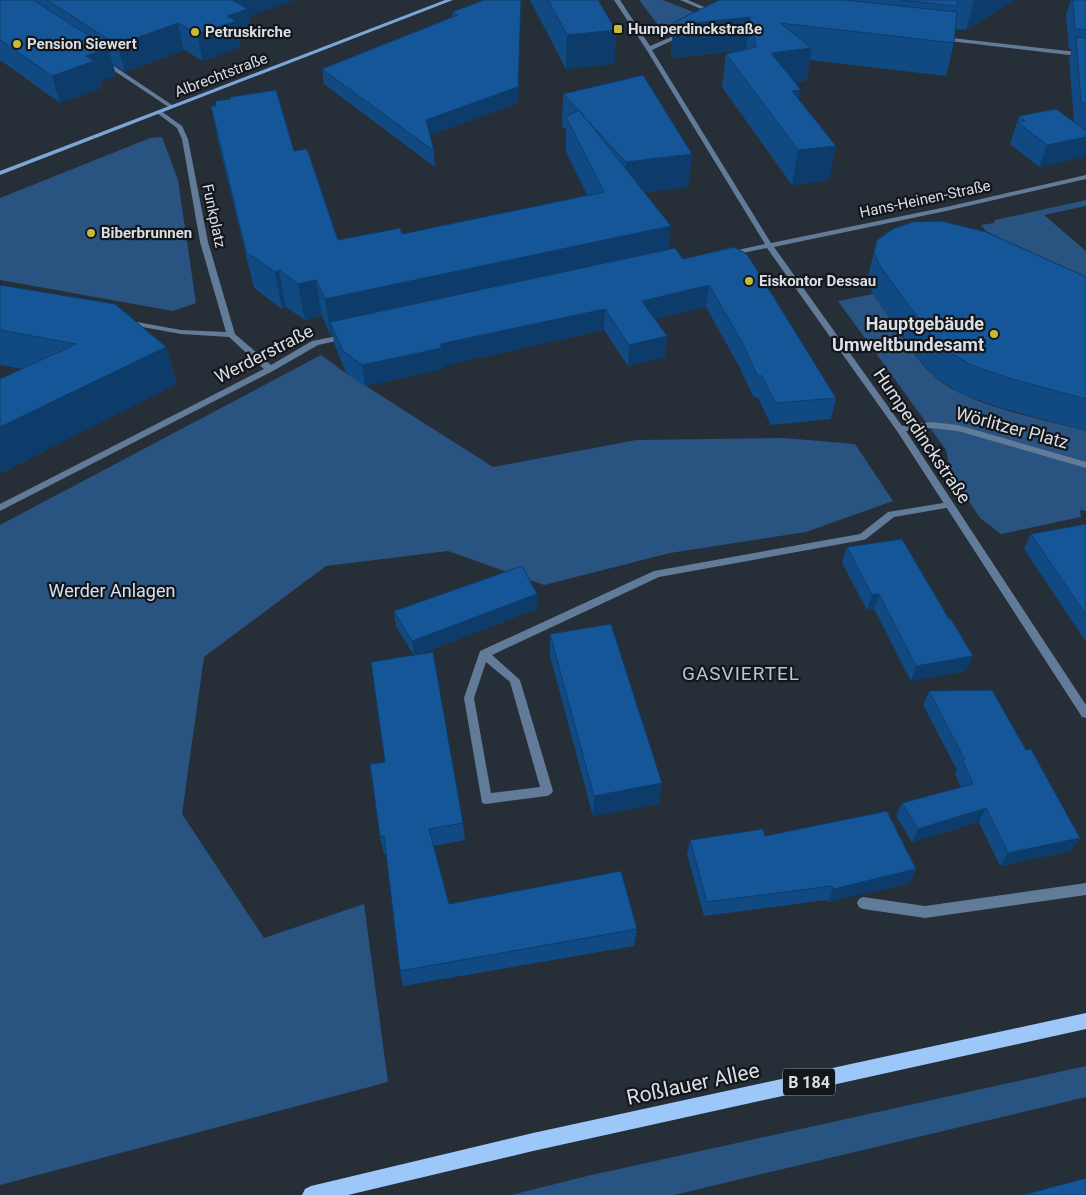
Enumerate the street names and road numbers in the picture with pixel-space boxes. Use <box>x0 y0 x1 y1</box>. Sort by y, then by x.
street label: Albrechtstraße <box>172 49 270 101</box>
street label: Hans-Heinen-Straße <box>858 176 992 222</box>
street label: Funkplatz <box>198 182 230 250</box>
street label: Werderstraße <box>211 320 317 387</box>
street label: Humperdinckstraße <box>869 364 975 507</box>
street label: Wörlitzer Platz <box>953 402 1071 453</box>
street label: Roßlauer Allee <box>624 1058 762 1110</box>
road number: B 184 <box>783 1068 835 1096</box>

